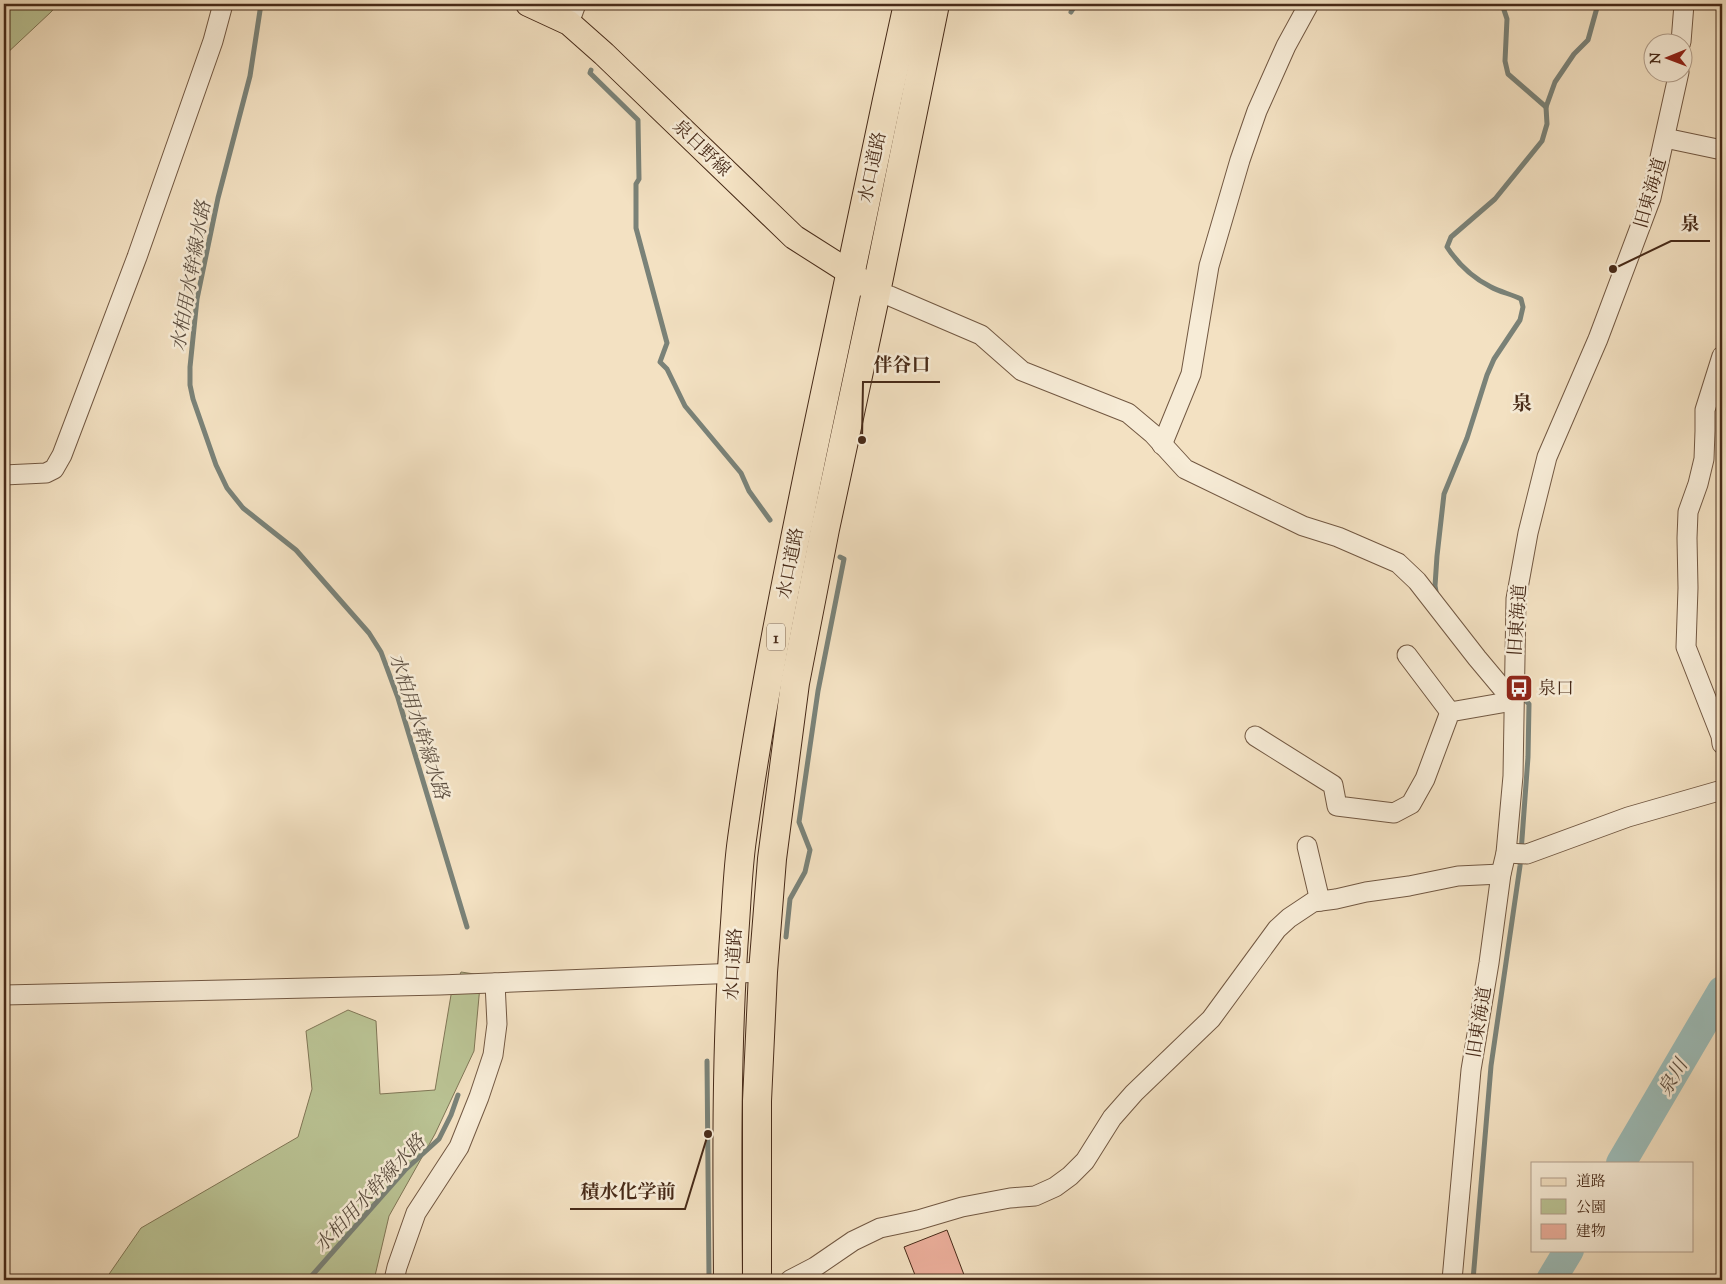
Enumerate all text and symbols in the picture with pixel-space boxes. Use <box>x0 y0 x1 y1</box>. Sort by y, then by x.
north arrow <box>1644 32 1694 82</box>
text: N <box>1647 52 1667 64</box>
street label: 泉日野線 <box>666 115 736 184</box>
street label: 水口道路 <box>854 129 894 205</box>
street label: 旧東海道 <box>1630 155 1674 232</box>
water label: 水柏用水幹線水路 <box>166 197 219 354</box>
callout: 泉 <box>1671 207 1710 241</box>
text: 泉 <box>1680 212 1700 239</box>
callout: 伴谷口 <box>863 348 940 382</box>
text: 伴谷口 <box>873 353 931 380</box>
district label: 泉 <box>1512 391 1532 420</box>
street label: 水口道路 <box>772 526 812 601</box>
street label: 旧東海道 <box>1504 583 1534 657</box>
road number: 1 <box>767 624 785 650</box>
water label: 水柏用水幹線水路 <box>381 650 455 805</box>
bus stop icon: 泉口 <box>1504 673 1534 703</box>
place label: 泉口 <box>1538 677 1574 703</box>
street label: 水口道路 <box>720 927 750 1001</box>
street label: 旧東海道 <box>1463 985 1499 1060</box>
water label: 泉川 <box>1653 1053 1697 1102</box>
water label: 水柏用水幹線水路 <box>309 1128 434 1260</box>
legend <box>1531 1162 1694 1252</box>
text: 道路 <box>1576 1172 1606 1193</box>
callout: 積水化学前 <box>570 1175 685 1209</box>
text: 積水化学前 <box>580 1180 676 1207</box>
text: 公園 <box>1576 1198 1606 1219</box>
text: 建物 <box>1576 1222 1606 1243</box>

